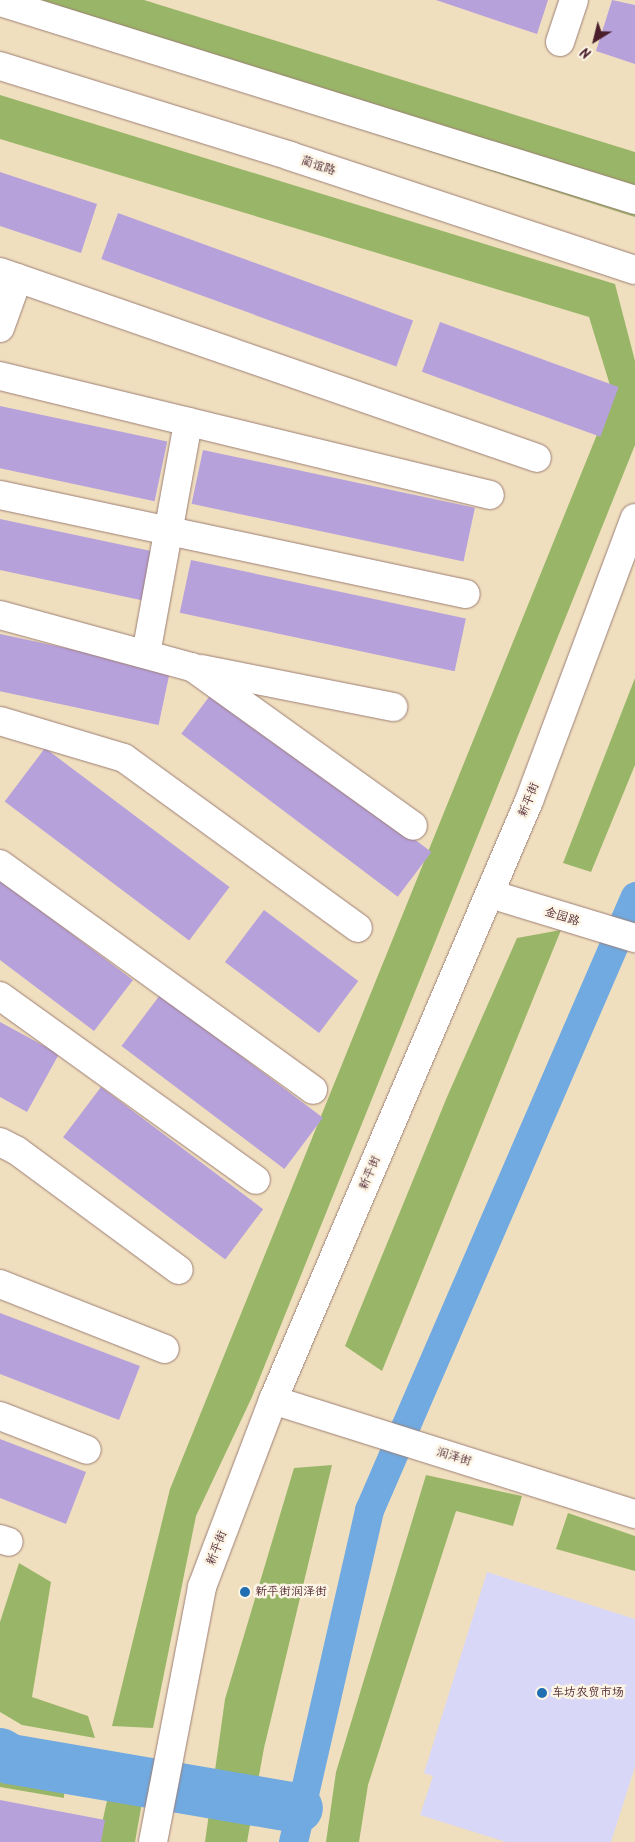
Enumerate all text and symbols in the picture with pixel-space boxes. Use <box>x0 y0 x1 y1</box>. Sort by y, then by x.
north arrow <box>570 15 620 65</box>
text: N <box>576 41 596 64</box>
street label: 蔺谊路 <box>299 154 337 178</box>
street label: 新平街 <box>516 781 542 819</box>
street label: 金园路 <box>543 905 581 929</box>
street label: 新平街 <box>356 1154 384 1192</box>
street label: 润泽街 <box>435 1445 473 1469</box>
street label: 新平街 <box>204 1529 230 1567</box>
place label: 新平街润泽街 <box>255 1585 327 1599</box>
marker: 新平街润泽街 <box>239 1586 251 1598</box>
place label: 车坊农贸市场 <box>552 1686 624 1700</box>
marker: 车坊农贸市场 <box>536 1687 548 1699</box>

